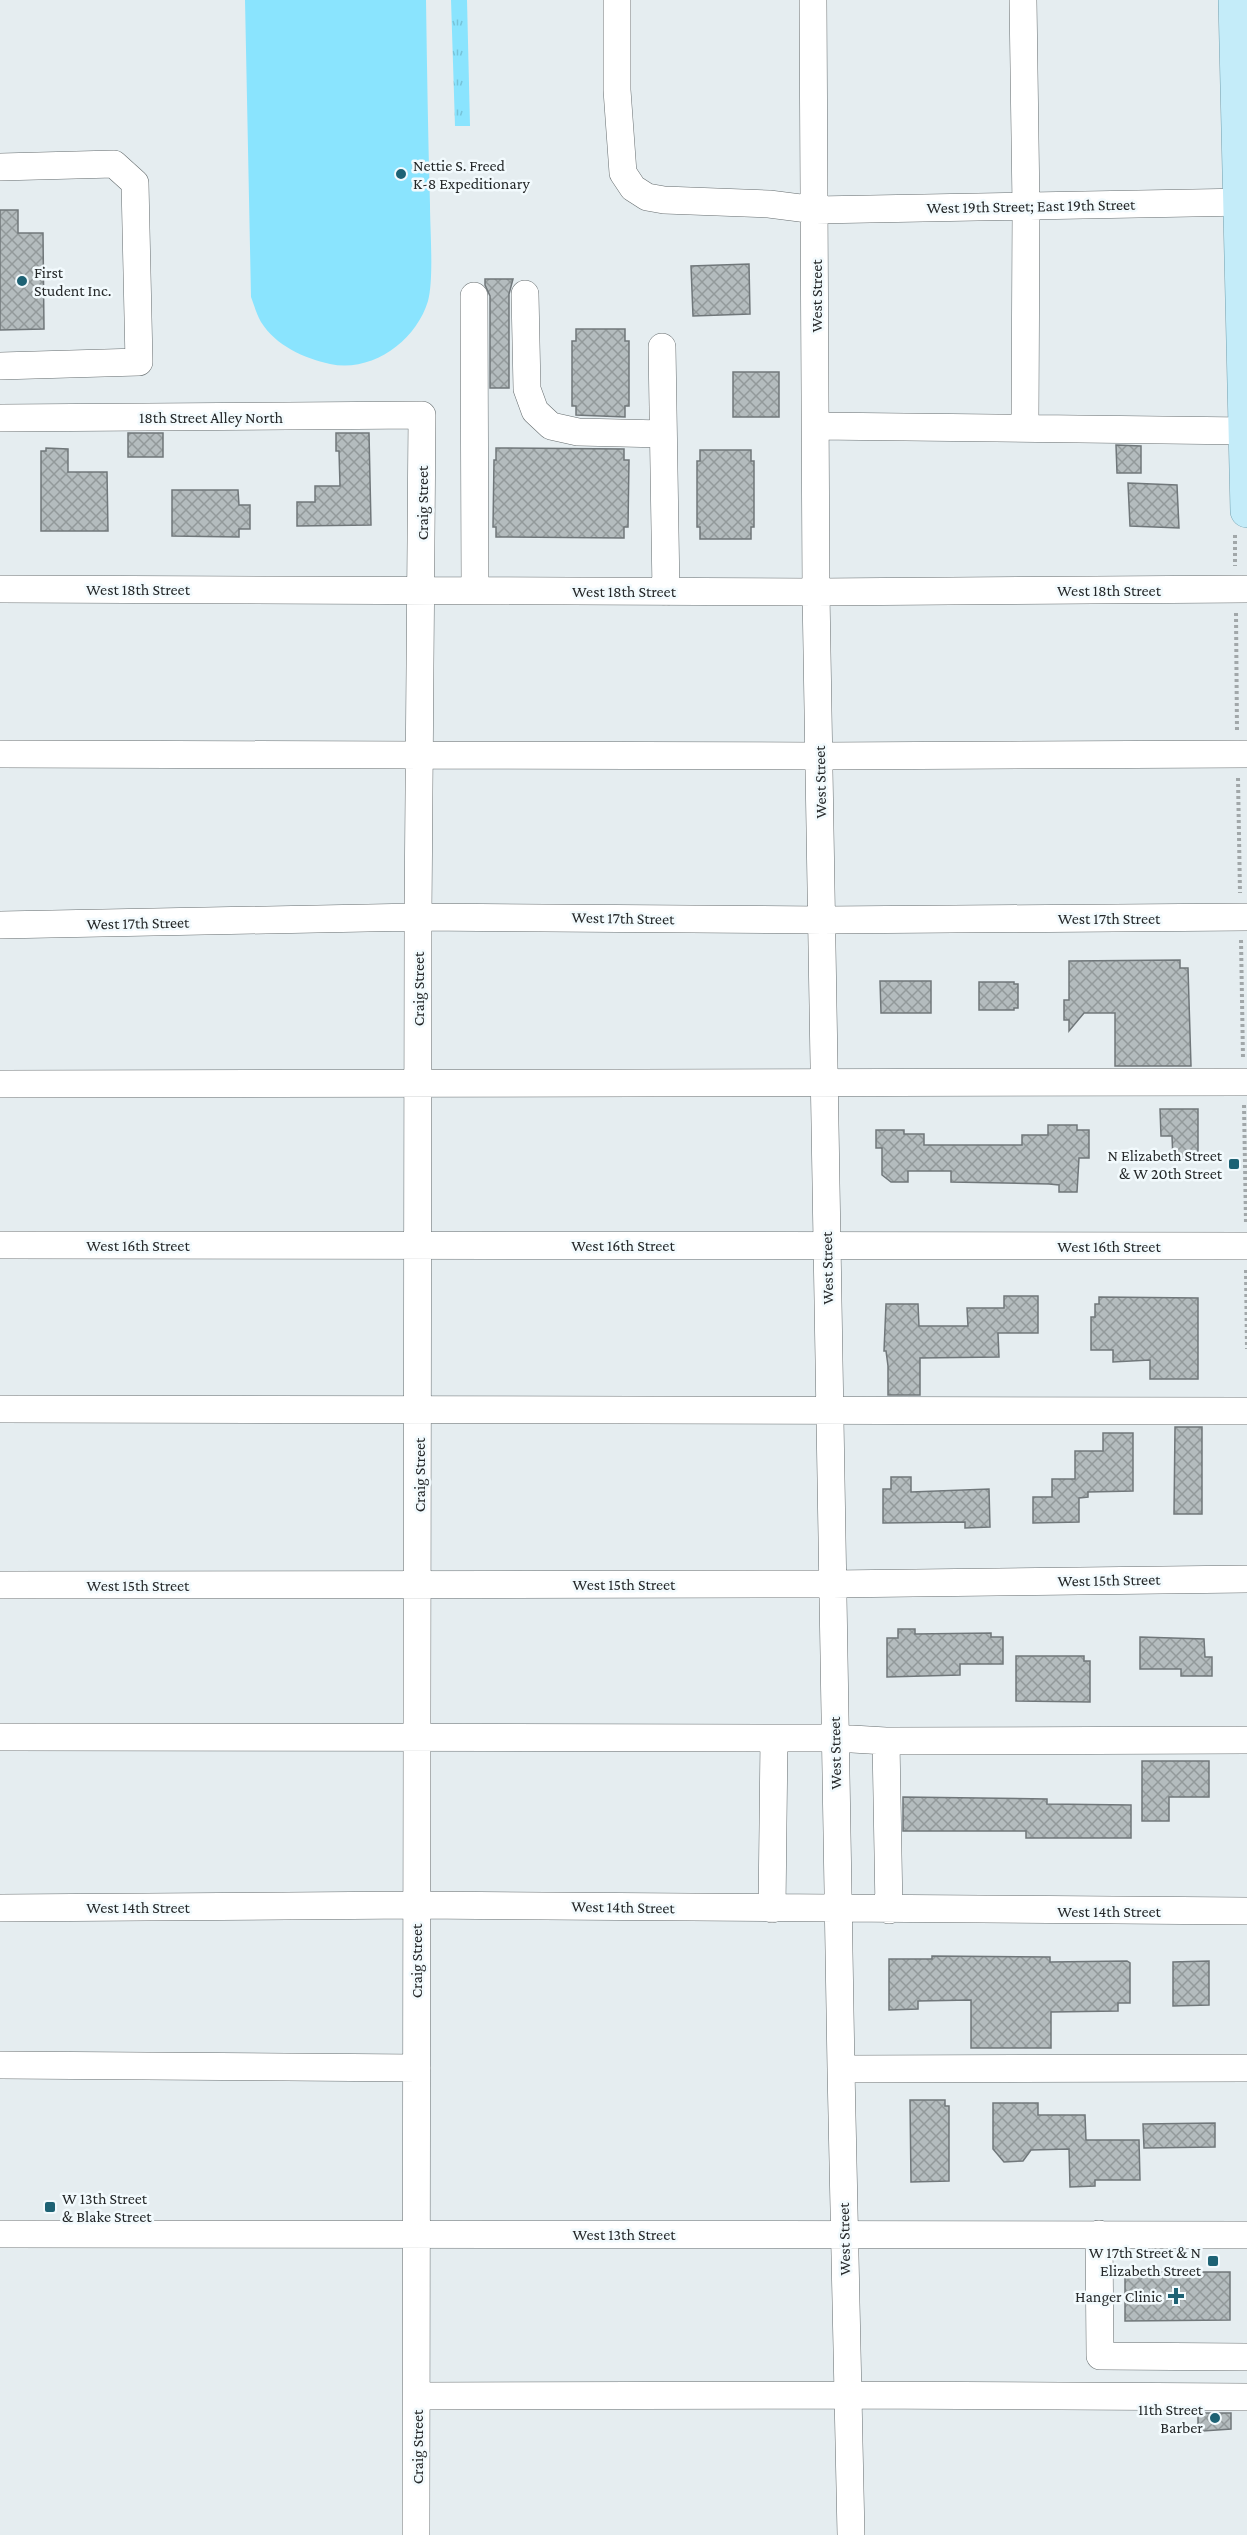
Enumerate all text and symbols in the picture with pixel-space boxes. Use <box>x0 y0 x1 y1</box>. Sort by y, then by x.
place label: Nettie S. Freed K-8 Expeditionary <box>413 157 530 193</box>
marker: Nettie S. Freed K-8 Expeditionary <box>394 167 408 181</box>
street label: West 19th Street; East 19th Street <box>927 196 1136 217</box>
street label: West Street <box>808 259 825 333</box>
place label: First Student Inc. <box>34 264 111 299</box>
marker: First Student Inc. <box>15 274 29 288</box>
street label: 18th Street Alley North <box>139 409 283 427</box>
street label: Craig Street <box>414 465 432 540</box>
street label: West 18th Street <box>86 581 191 598</box>
street label: West 18th Street <box>1057 582 1162 599</box>
street label: West 18th Street <box>572 583 677 600</box>
street label: West Street <box>811 745 829 819</box>
street label: West 17th Street <box>572 909 675 927</box>
street label: West 17th Street <box>1058 910 1161 927</box>
street label: West 17th Street <box>87 914 190 932</box>
street label: Craig Street <box>410 951 428 1026</box>
place label: N Elizabeth Street & W 20th Street <box>1108 1147 1223 1182</box>
marker: N Elizabeth Street & W 20th Street <box>1227 1157 1241 1171</box>
street label: West Street <box>818 1231 836 1305</box>
street label: West 16th Street <box>86 1237 190 1254</box>
street label: West 16th Street <box>571 1237 675 1254</box>
street label: West 16th Street <box>1057 1238 1161 1255</box>
street label: Craig Street <box>411 1437 429 1512</box>
street label: West 15th Street <box>1057 1571 1161 1589</box>
street label: West 15th Street <box>573 1576 676 1593</box>
street label: West 15th Street <box>87 1577 190 1594</box>
street label: West Street <box>826 1716 844 1790</box>
street label: West 14th Street <box>571 1898 676 1916</box>
street label: West 14th Street <box>86 1899 190 1916</box>
street label: West 14th Street <box>1057 1903 1161 1920</box>
street label: Craig Street <box>408 1923 426 1998</box>
place label: W 13th Street & Blake Street <box>62 2190 152 2225</box>
marker: W 13th Street & Blake Street <box>43 2200 57 2214</box>
street label: West Street <box>835 2202 853 2276</box>
street label: West 13th Street <box>573 2226 676 2243</box>
place label: W 17th Street & N Elizabeth Street <box>1089 2244 1202 2279</box>
marker: W 17th Street & N Elizabeth Street <box>1206 2254 1220 2268</box>
marker: Hanger Clinic <box>1167 2287 1185 2305</box>
place label: Hanger Clinic <box>1075 2288 1162 2306</box>
place label: 11th Street Barber <box>1138 2401 1204 2436</box>
street label: Craig Street <box>409 2409 427 2484</box>
marker: 11th Street Barber <box>1208 2411 1222 2425</box>

